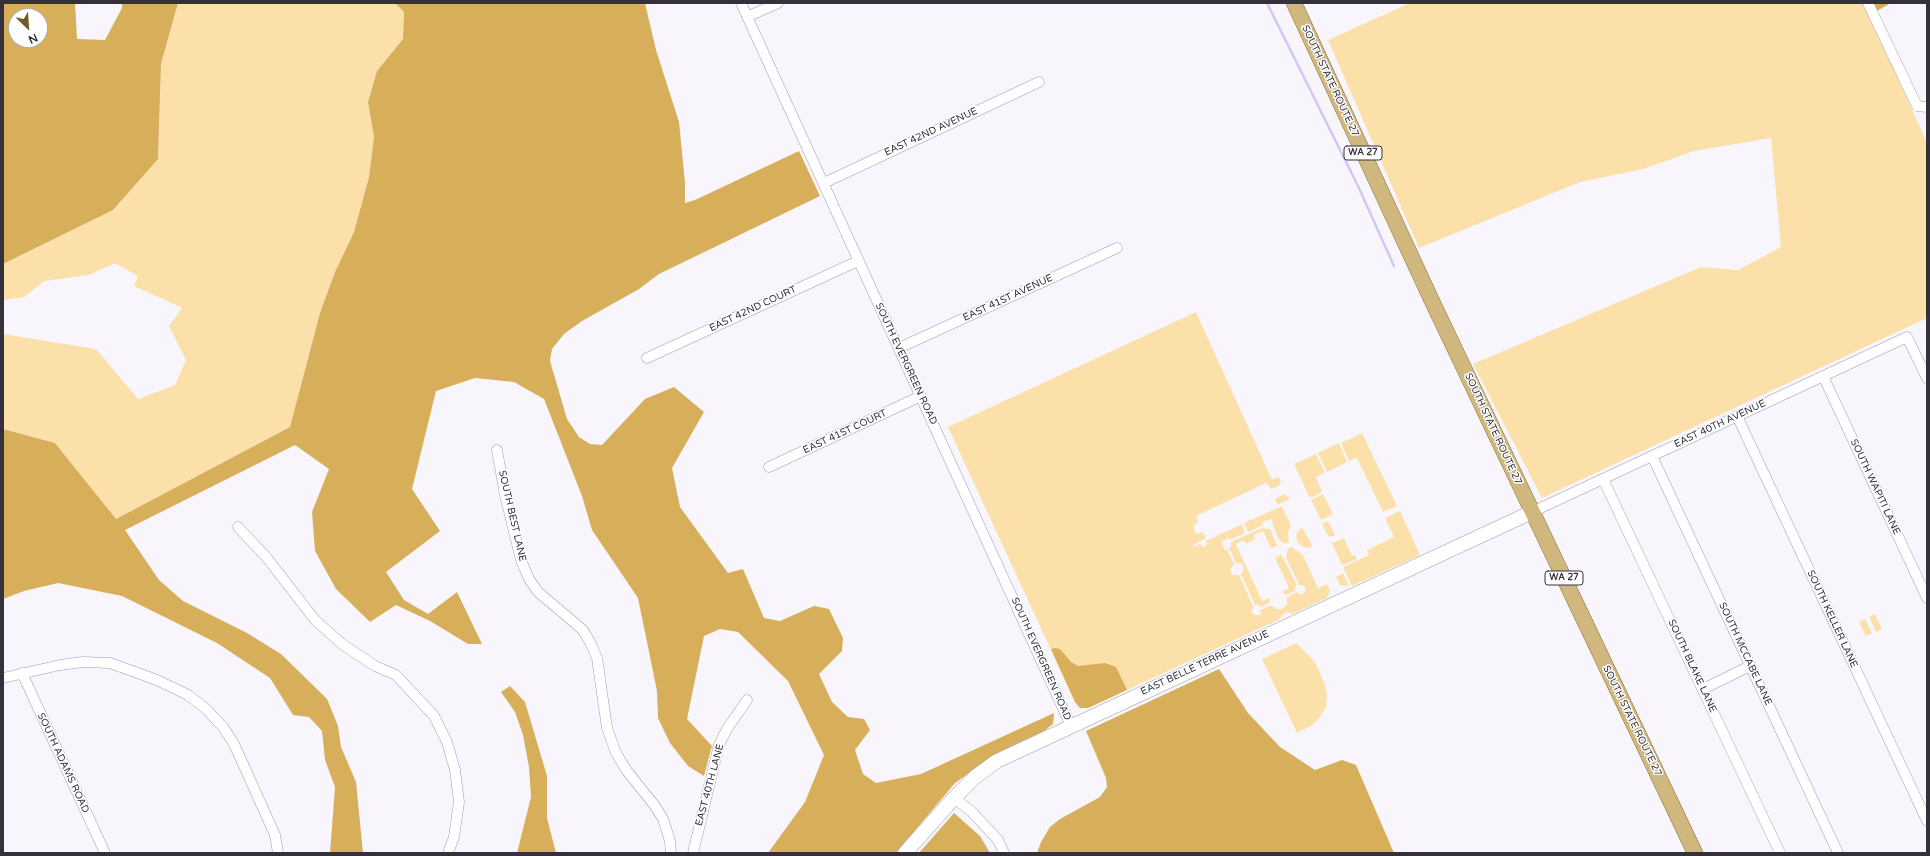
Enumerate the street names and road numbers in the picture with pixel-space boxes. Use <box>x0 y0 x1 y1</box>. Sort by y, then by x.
street label: SOUTH STATE ROUTE 27 <box>1299 23 1361 139</box>
street label: EAST 42ND AVENUE <box>883 105 979 159</box>
road number: WA 27 <box>1344 146 1382 160</box>
street label: EAST 41ST AVENUE <box>961 272 1055 324</box>
street label: EAST 42ND COURT <box>708 284 798 334</box>
street label: SOUTH EVERGREEN ROAD <box>872 301 940 427</box>
street label: SOUTH STATE ROUTE 27 <box>1462 371 1524 487</box>
street label: EAST 40TH AVENUE <box>1672 398 1768 450</box>
street label: EAST 41ST COURT <box>801 407 889 457</box>
street label: SOUTH WAPITI LANE <box>1848 437 1902 537</box>
street label: SOUTH BEST LANE <box>496 469 528 563</box>
street label: SOUTH KELLER LANE <box>1804 568 1860 670</box>
road number: WA 27 <box>1545 571 1583 585</box>
street label: SOUTH EVERGREEN ROAD <box>1008 596 1074 722</box>
street label: SOUTH MCCABE LANE <box>1716 601 1774 707</box>
street label: SOUTH BLAKE LANE <box>1665 618 1719 714</box>
street label: EAST BELLE TERRE AVENUE <box>1139 628 1271 698</box>
street label: SOUTH STATE ROUTE 27 <box>1600 664 1664 778</box>
street label: SOUTH ADAMS ROAD <box>35 711 91 815</box>
street label: EAST 40TH LANE <box>693 743 727 827</box>

